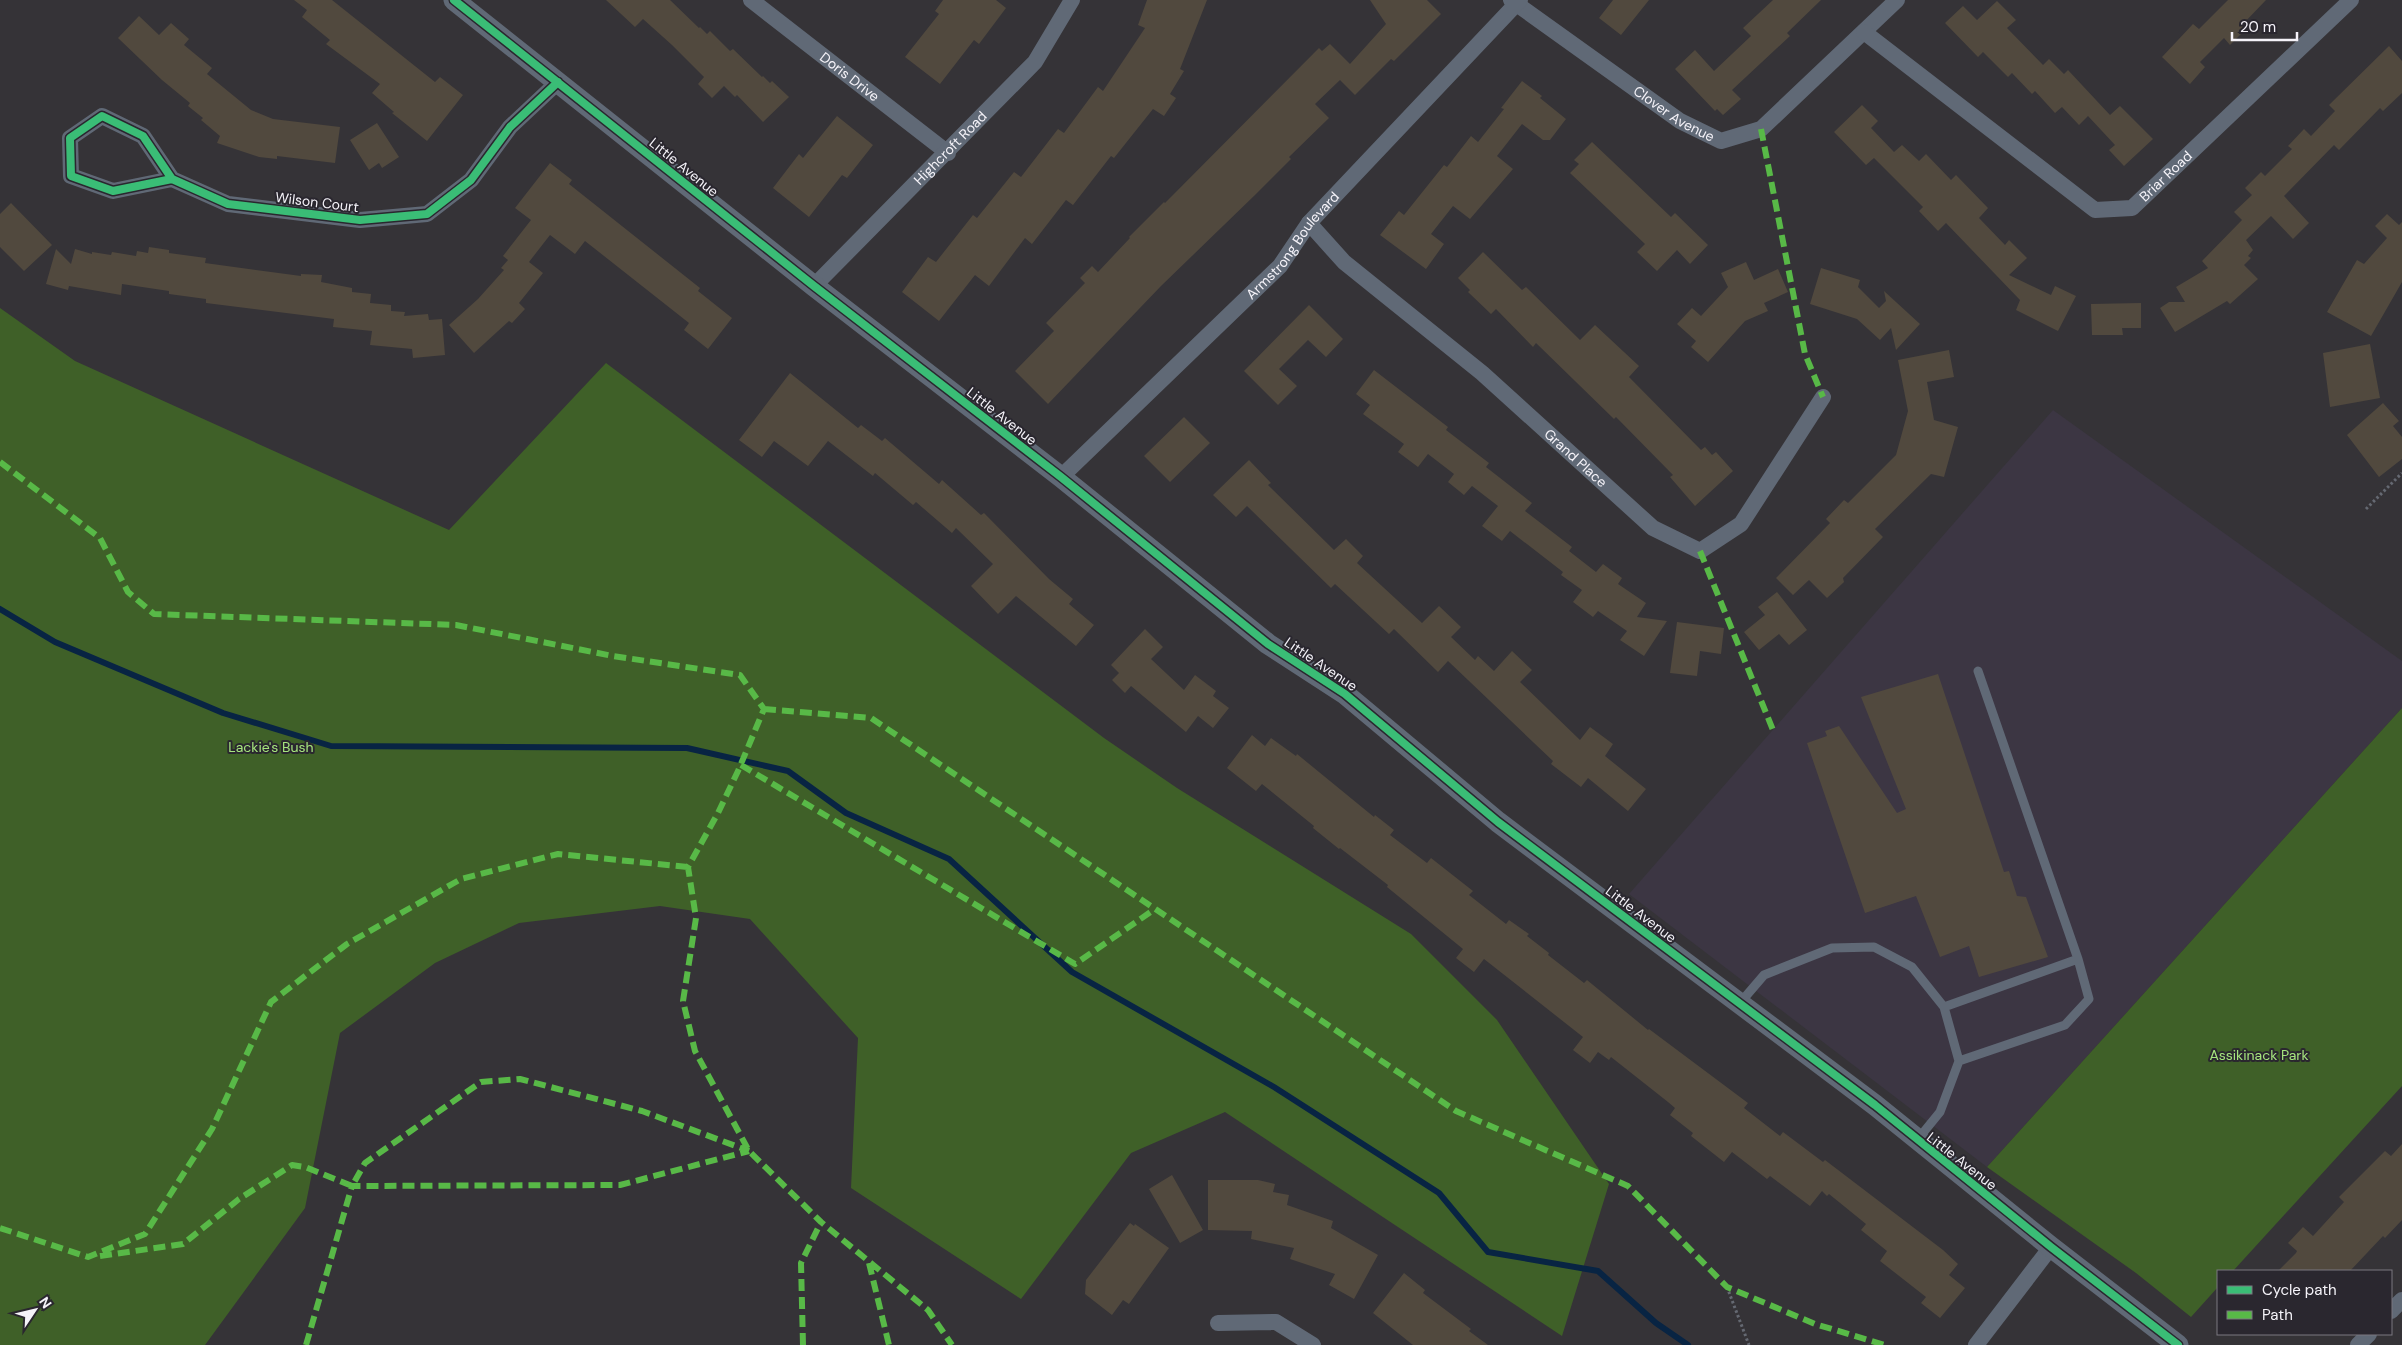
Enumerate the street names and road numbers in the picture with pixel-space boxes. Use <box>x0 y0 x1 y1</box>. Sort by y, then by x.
street label: Doris Drive <box>816 48 883 105</box>
street label: Clover Avenue <box>1630 82 1718 146</box>
street label: Highcroft Road <box>910 107 991 189</box>
street label: Little Avenue <box>646 134 722 200</box>
street label: Briar Road <box>2135 147 2196 205</box>
street label: Wilson Court <box>274 188 360 216</box>
street label: Armstrong Boulevard <box>1242 188 1343 303</box>
street label: Little Avenue <box>963 383 1041 449</box>
street label: Grand Place <box>1540 425 1611 491</box>
street label: Little Avenue <box>1281 633 1361 695</box>
street label: Little Avenue <box>1602 882 1680 947</box>
street label: Little Avenue <box>1923 1128 2001 1194</box>

